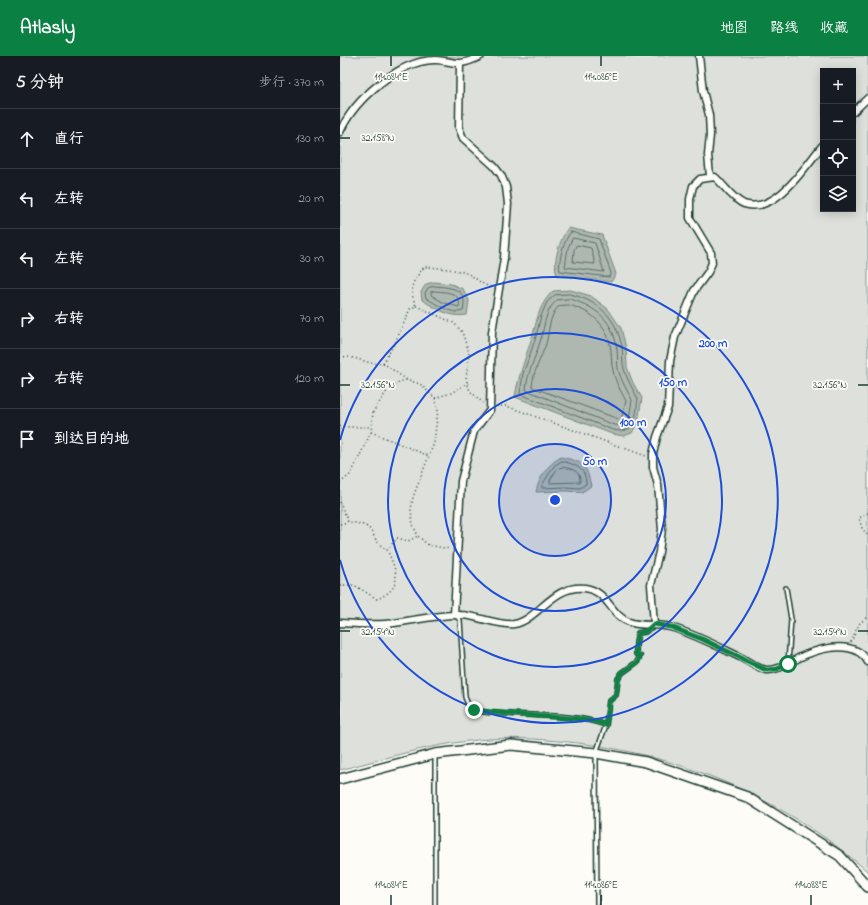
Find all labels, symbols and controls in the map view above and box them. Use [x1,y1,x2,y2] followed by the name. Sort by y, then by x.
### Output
[20,15,75,42] text: Atlasly
[720,18,748,39] text: 地图
[770,18,798,39] text: 路线
[820,18,848,39] text: 收藏
[820,68,856,212] map controls
[820,68,856,104] button: +
[16,70,64,95] text: 5 分钟
[374,70,408,85] text: 114.084°E
[584,70,618,85] text: 114.086°E
[259,73,324,92] text: 步行 · 370 m
[820,104,856,140] button: −
[16,128,38,150] icon: ahead
[54,128,84,150] text: 直行
[296,129,324,148] text: 130 m
[361,131,395,146] text: 32.158°N
[820,140,856,176] button: locate
[820,176,856,212] button: layers
[16,188,38,210] icon: left
[54,188,84,210] text: 左转
[299,189,324,208] text: 20 m
[16,248,38,270] icon: left
[54,248,84,270] text: 左转
[300,249,324,268] text: 30 m
[16,308,38,330] icon: right
[54,308,84,330] text: 右转
[300,309,324,328] text: 70 m
[698,335,728,353] text: 200 m
[16,368,38,390] icon: right
[54,368,84,390] text: 右转
[294,369,324,388] text: 120 m
[659,374,688,392] text: 150 m
[361,378,395,393] text: 32.156°N
[813,378,847,393] text: 32.156°N
[620,414,647,432] text: 100 m
[16,428,38,450] icon: arrive
[54,428,129,450] text: 到达目的地
[583,453,608,471] text: 50 m
[548,493,562,507] centre of rings
[361,625,395,640] text: 32.154°N
[813,625,847,640] text: 32.154°N
[779,655,797,673] route start
[465,701,483,719] route end
[374,878,408,893] text: 114.084°E
[584,878,618,893] text: 114.086°E
[794,878,828,893] text: 114.088°E

